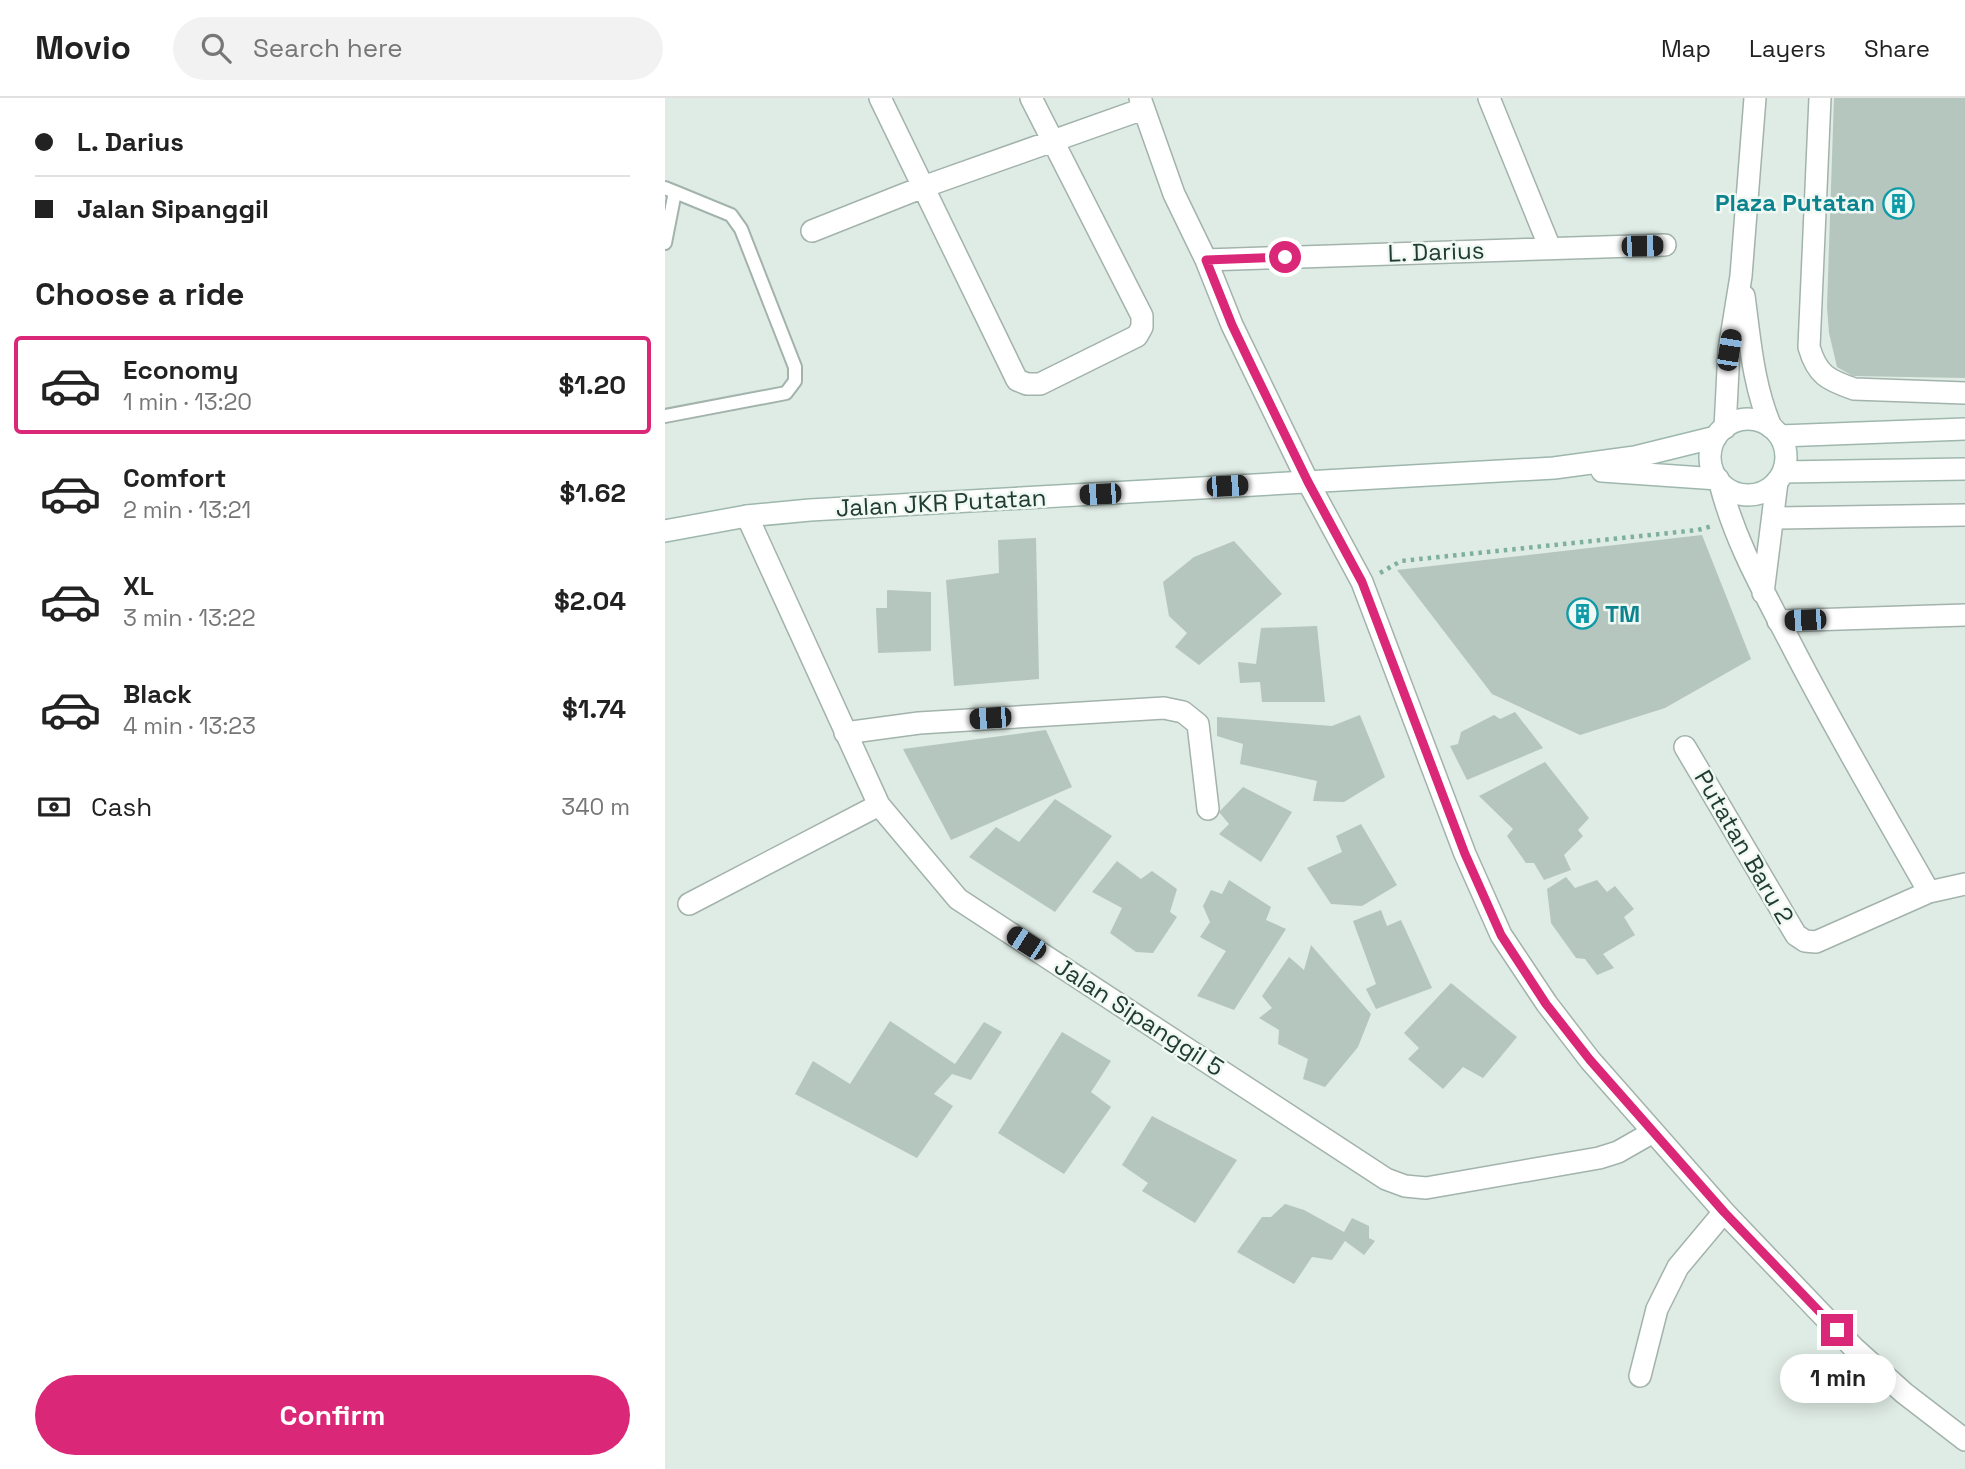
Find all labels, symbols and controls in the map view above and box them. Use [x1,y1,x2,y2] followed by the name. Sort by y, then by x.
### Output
[173,17,663,80] search box
[35,27,131,69] text: Movio
[197,29,235,67] icon: search
[253,31,403,65] text: Search here
[1661,33,1711,64] text: Map
[1749,33,1826,64] text: Layers
[1864,33,1930,64] text: Share
[77,125,184,159] text: L. Darius
[1881,186,1915,220] building icon: Plaza Putatan
[1715,187,1875,218] place label: Plaza Putatan
[77,192,269,226] text: Jalan Sipanggil
[1387,234,1485,269] street label: L. Darius
[1621,235,1664,257] car
[1269,241,1301,273] route start
[35,274,245,314] text: Choose a ride
[1716,328,1743,372] car
[123,353,239,387] text: Economy
[39,354,102,417] icon: car
[558,368,626,402] text: $1.20
[123,387,252,417] text: 1 min · 13:20
[123,461,226,495] text: Comfort
[39,462,102,525] icon: car
[1206,474,1249,498] car
[560,476,626,510] text: $1.62
[835,482,1047,523] street label: Jalan JKR Putatan
[1079,482,1122,506] car
[123,495,251,525] text: 2 min · 13:21
[123,569,154,603] text: XL
[39,570,102,633] icon: car
[554,584,626,618] text: $2.04
[1565,597,1599,631] building icon: TM
[1605,598,1640,629] place label: TM
[123,603,256,633] text: 3 min · 13:22
[1784,609,1827,631] car
[123,677,192,711] text: Black
[39,678,102,741] icon: car
[562,692,626,726] text: $1.74
[969,706,1012,730] car
[123,711,256,741] text: 4 min · 13:23
[1688,764,1801,929] street label: Putatan Baru 2
[35,788,73,826] icon: cash
[91,790,152,824] text: Cash
[561,792,630,822] text: 340 m
[1003,923,1050,963] car
[1049,950,1230,1083] street label: Jalan Sipanggil 5
[1821,1314,1853,1346] route end
[1779,1354,1895,1404] callout: 1 min
[1810,1363,1866,1393] text: 1 min
[35,1375,630,1455] button: Confirm

